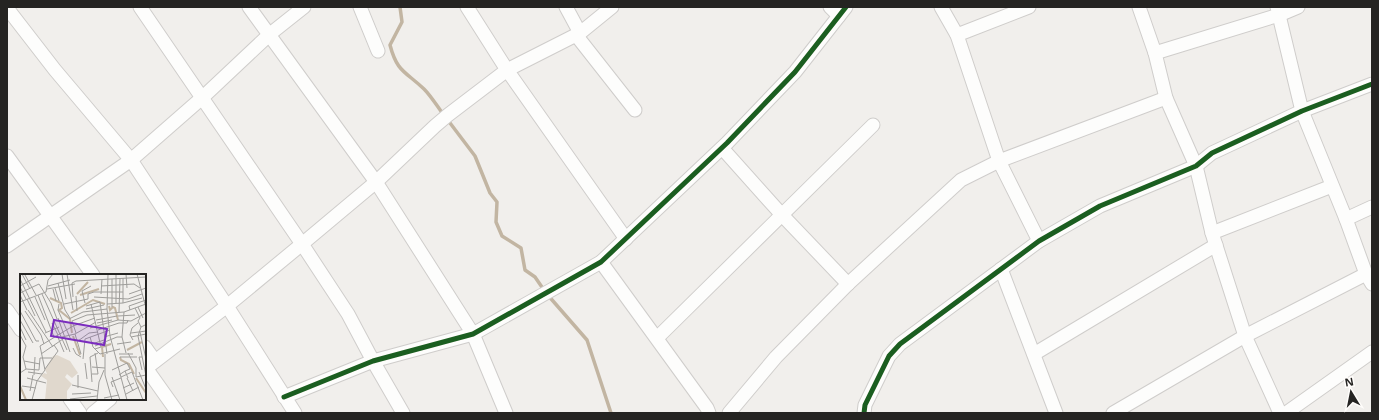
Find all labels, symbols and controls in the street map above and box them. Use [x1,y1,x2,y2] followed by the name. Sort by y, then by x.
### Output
[20,274,146,400] inset map
[1331,372,1371,412] north arrow
[1343,373,1355,390] text: N

